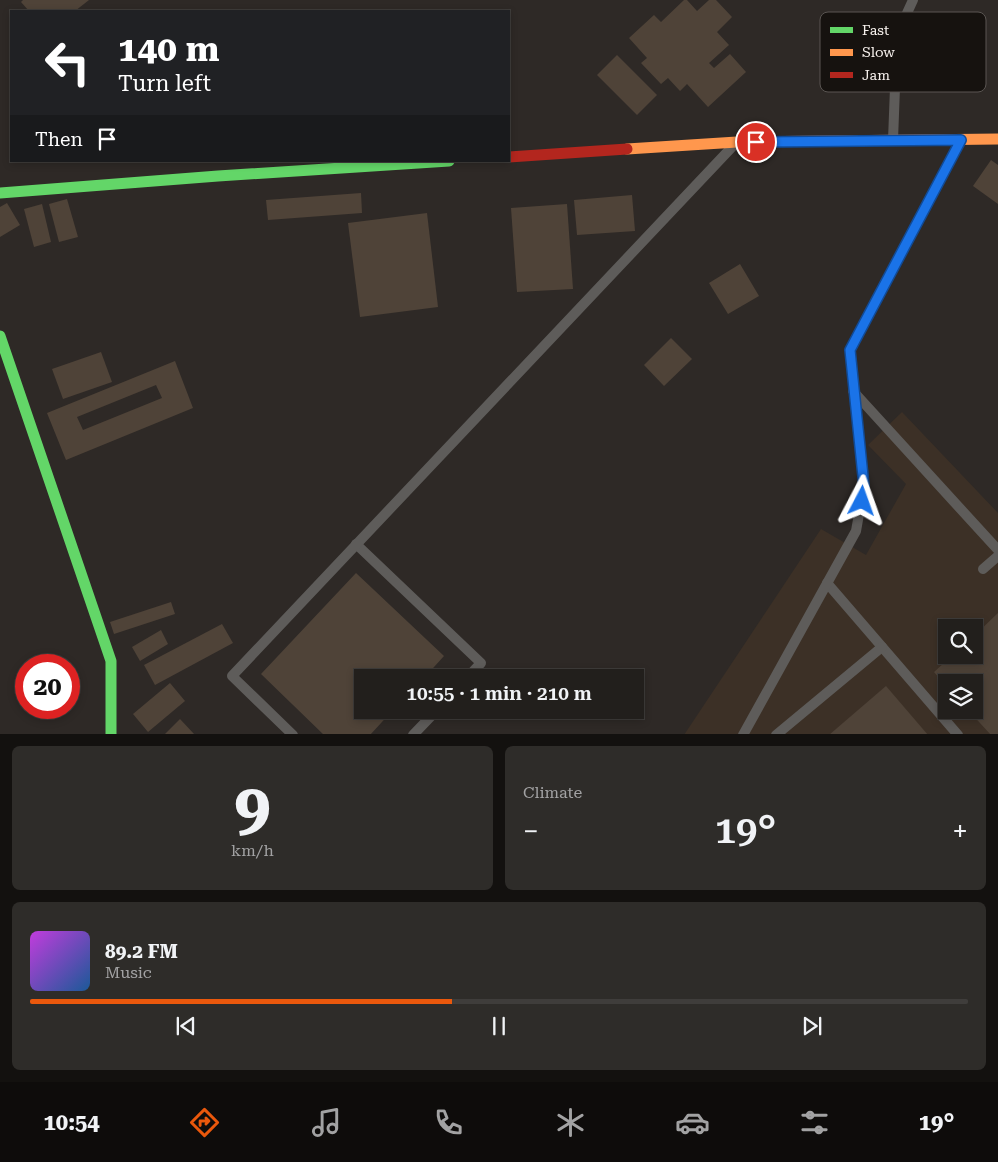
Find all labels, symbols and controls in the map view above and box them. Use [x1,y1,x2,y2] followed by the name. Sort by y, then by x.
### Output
[820,12,986,92] legend
[862,22,889,38] text: Fast
[118,29,219,70] text: 140 m
[35,30,100,95] icon: left
[862,44,895,60] text: Slow
[862,67,890,83] text: Jam
[118,71,211,96] text: Turn left
[735,121,777,163] pin
[93,125,121,153] icon: arrive
[35,128,83,151] text: Then
[742,128,770,156] icon: arrive
[835,474,887,526] position arrow
[938,619,983,719] map controls
[938,619,983,664] button: search
[15,654,80,719] speed limit sign: 20
[938,674,983,719] button: layers
[406,682,592,705] text: 10:55 · 1 min · 210 m
[234,770,271,846] text: 9
[523,783,582,802] text: Climate
[715,808,776,852] text: 19°
[523,815,539,848] text: −
[952,815,968,848] text: +
[231,841,274,860] text: km/h
[105,940,178,963] text: 89.2 FM
[105,963,152,982] text: Music
[172,1012,200,1040] icon: previous
[485,1012,513,1040] icon: pause
[798,1012,826,1040] icon: next
[187,1105,222,1140] icon: directions
[309,1105,344,1140] icon: music
[431,1105,466,1140] icon: phone
[553,1105,588,1140] icon: climate
[675,1105,710,1140] icon: car
[797,1105,832,1140] icon: filters
[44,1110,100,1135] text: 10:54
[919,1110,954,1135] text: 19°

